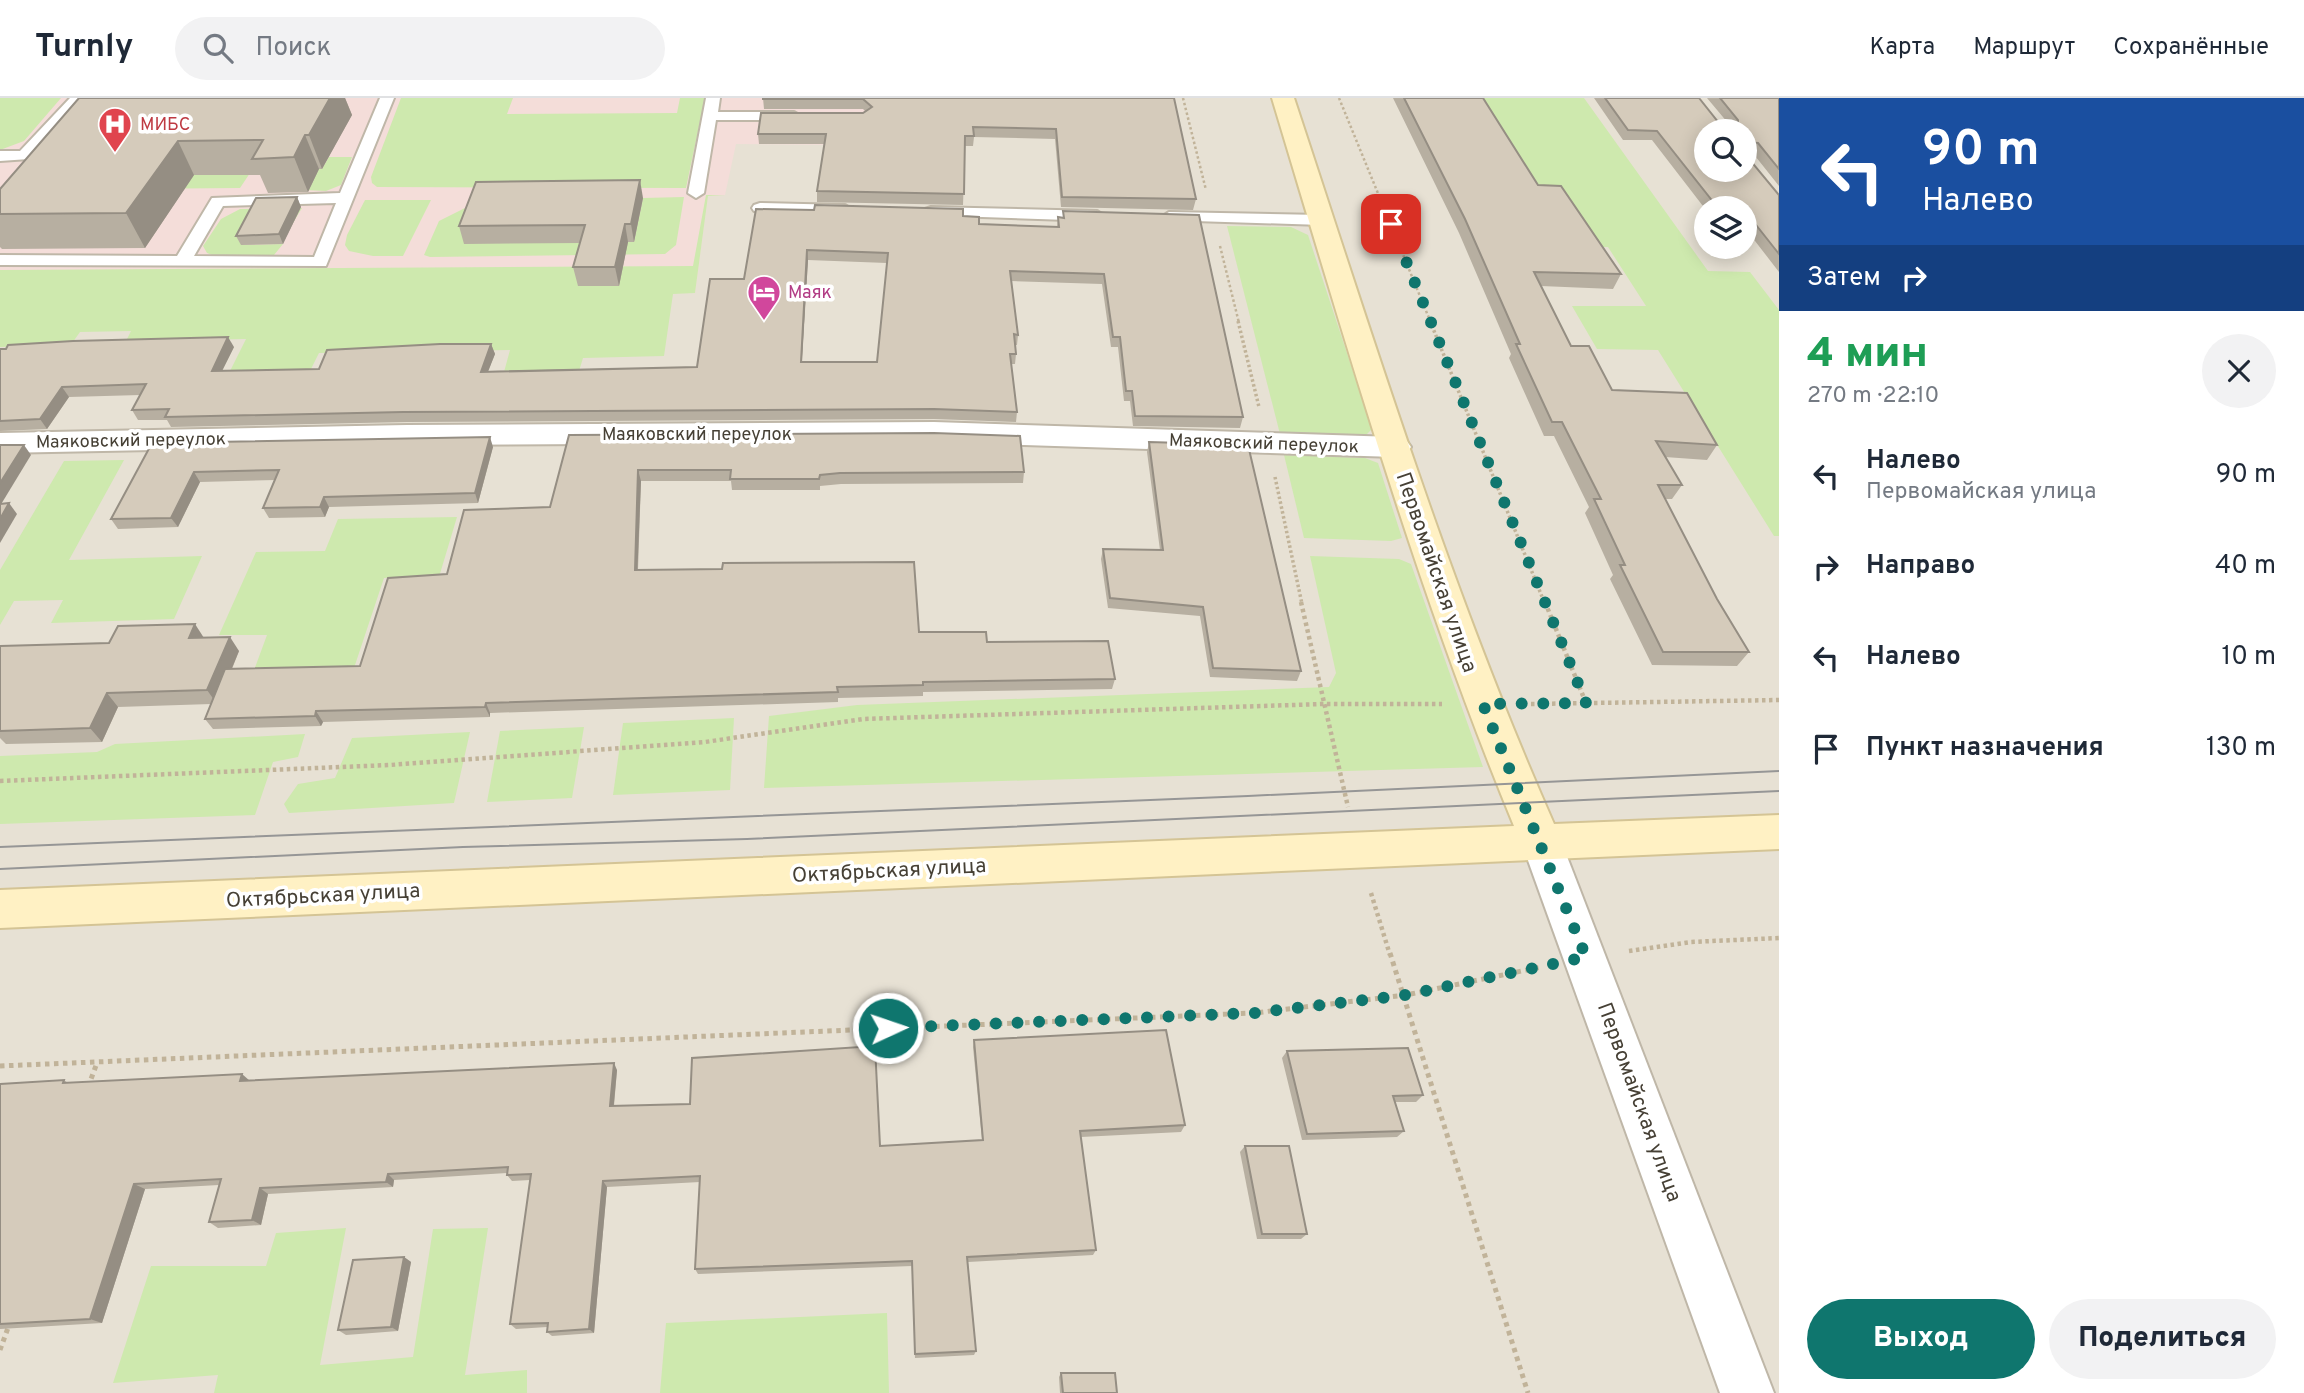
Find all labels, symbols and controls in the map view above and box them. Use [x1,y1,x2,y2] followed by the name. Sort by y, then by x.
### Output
[175,17,665,80] search box
[35,27,133,69] text: Turnly
[199,29,237,67] icon: search
[255,32,331,65] text: Поиск
[1869,33,1935,63] text: Карта
[1973,33,2075,63] text: Маршрут
[2113,33,2269,63] text: Сохранённые
[96,105,134,154] hospital icon: МИБС
[140,114,190,137] place label: МИБС
[1694,119,1757,259] map controls
[1694,119,1757,182] button: search
[1922,121,2040,183] text: 90 m
[1807,126,1898,217] icon: left
[1922,182,2034,222] text: Налево
[1361,194,1421,254] pin
[1694,196,1757,259] button: layers
[1372,205,1410,243] icon: arrive
[1895,259,1933,297] icon: right
[1807,262,1881,295] text: Затем
[745,273,783,322] hotel icon: Маяк
[788,282,832,305] place label: Маяк
[1807,329,1928,382] text: 4 мин
[2202,334,2276,408] button: close
[1807,382,1939,411] text: 270 m · 22:10
[602,424,792,447] street label: Маяковский переулок
[36,428,226,455] street label: Маяковский переулок
[1169,430,1359,459] street label: Маяковский переулок
[1866,445,1961,478] text: Налево
[1807,457,1845,495] icon: left
[2216,459,2276,492] text: 90 m
[1389,469,1483,676] street label: Первомайская улица
[1866,478,2096,507] text: Первомайская улица
[1807,548,1845,586] icon: right
[1866,550,1975,583] text: Направо
[2215,550,2276,583] text: 40 m
[1807,639,1845,677] icon: left
[1866,641,1961,674] text: Налево
[2221,641,2276,674] text: 10 m
[1807,730,1845,768] icon: arrive
[1866,732,2104,765] text: Пункт назначения
[2206,732,2276,765] text: 130 m
[791,853,987,890] street label: Октябрьская улица
[225,878,421,915] street label: Октябрьская улица
[851,991,925,1065] position arrow
[1590,999,1687,1206] street label: Первомайская улица
[1807,1299,2035,1379] button: Выход
[2049,1299,2276,1379] button: Поделиться

